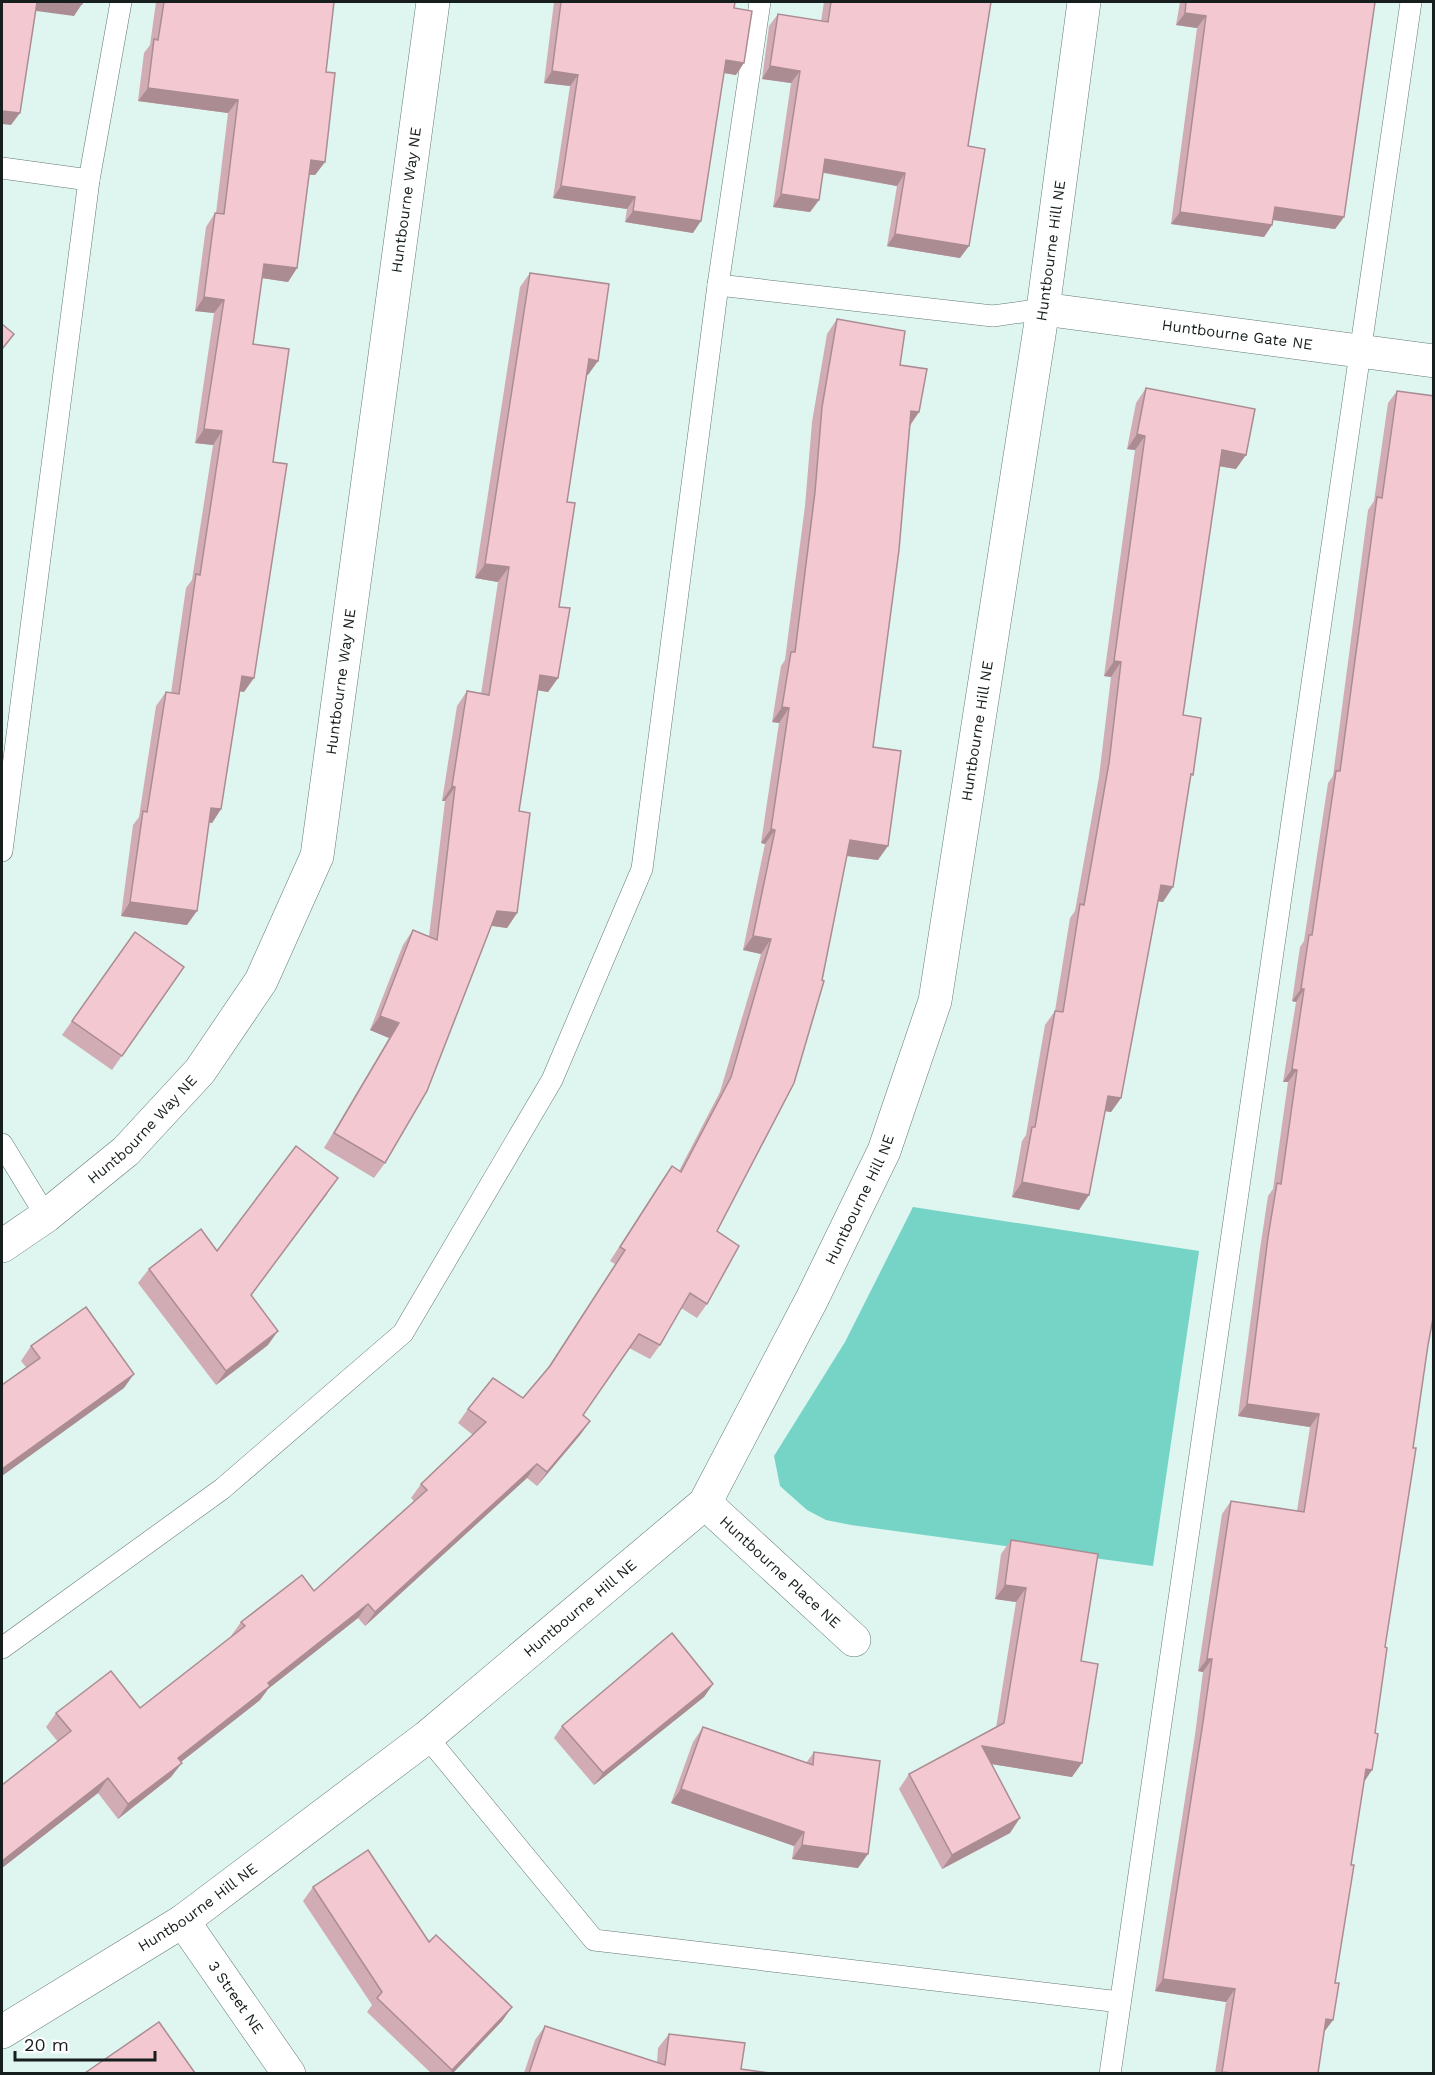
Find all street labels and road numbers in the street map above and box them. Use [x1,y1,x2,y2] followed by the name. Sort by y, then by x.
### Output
[387,126,425,274] street label: Huntbourne Way NE
[1032,179,1069,322] street label: Huntbourne Hill NE
[1161,316,1314,354] street label: Huntbourne Gate NE
[322,607,360,756] street label: Huntbourne Way NE
[957,659,997,802] street label: Huntbourne Hill NE
[84,1071,201,1188] street label: Huntbourne Way NE
[821,1132,898,1268] street label: Huntbourne Hill NE
[716,1512,844,1632] street label: Huntbourne Place NE
[520,1556,640,1661] street label: Huntbourne Hill NE
[135,1859,261,1955] street label: Huntbourne Hill NE
[204,1957,268,2037] street label: 3 Street NE

